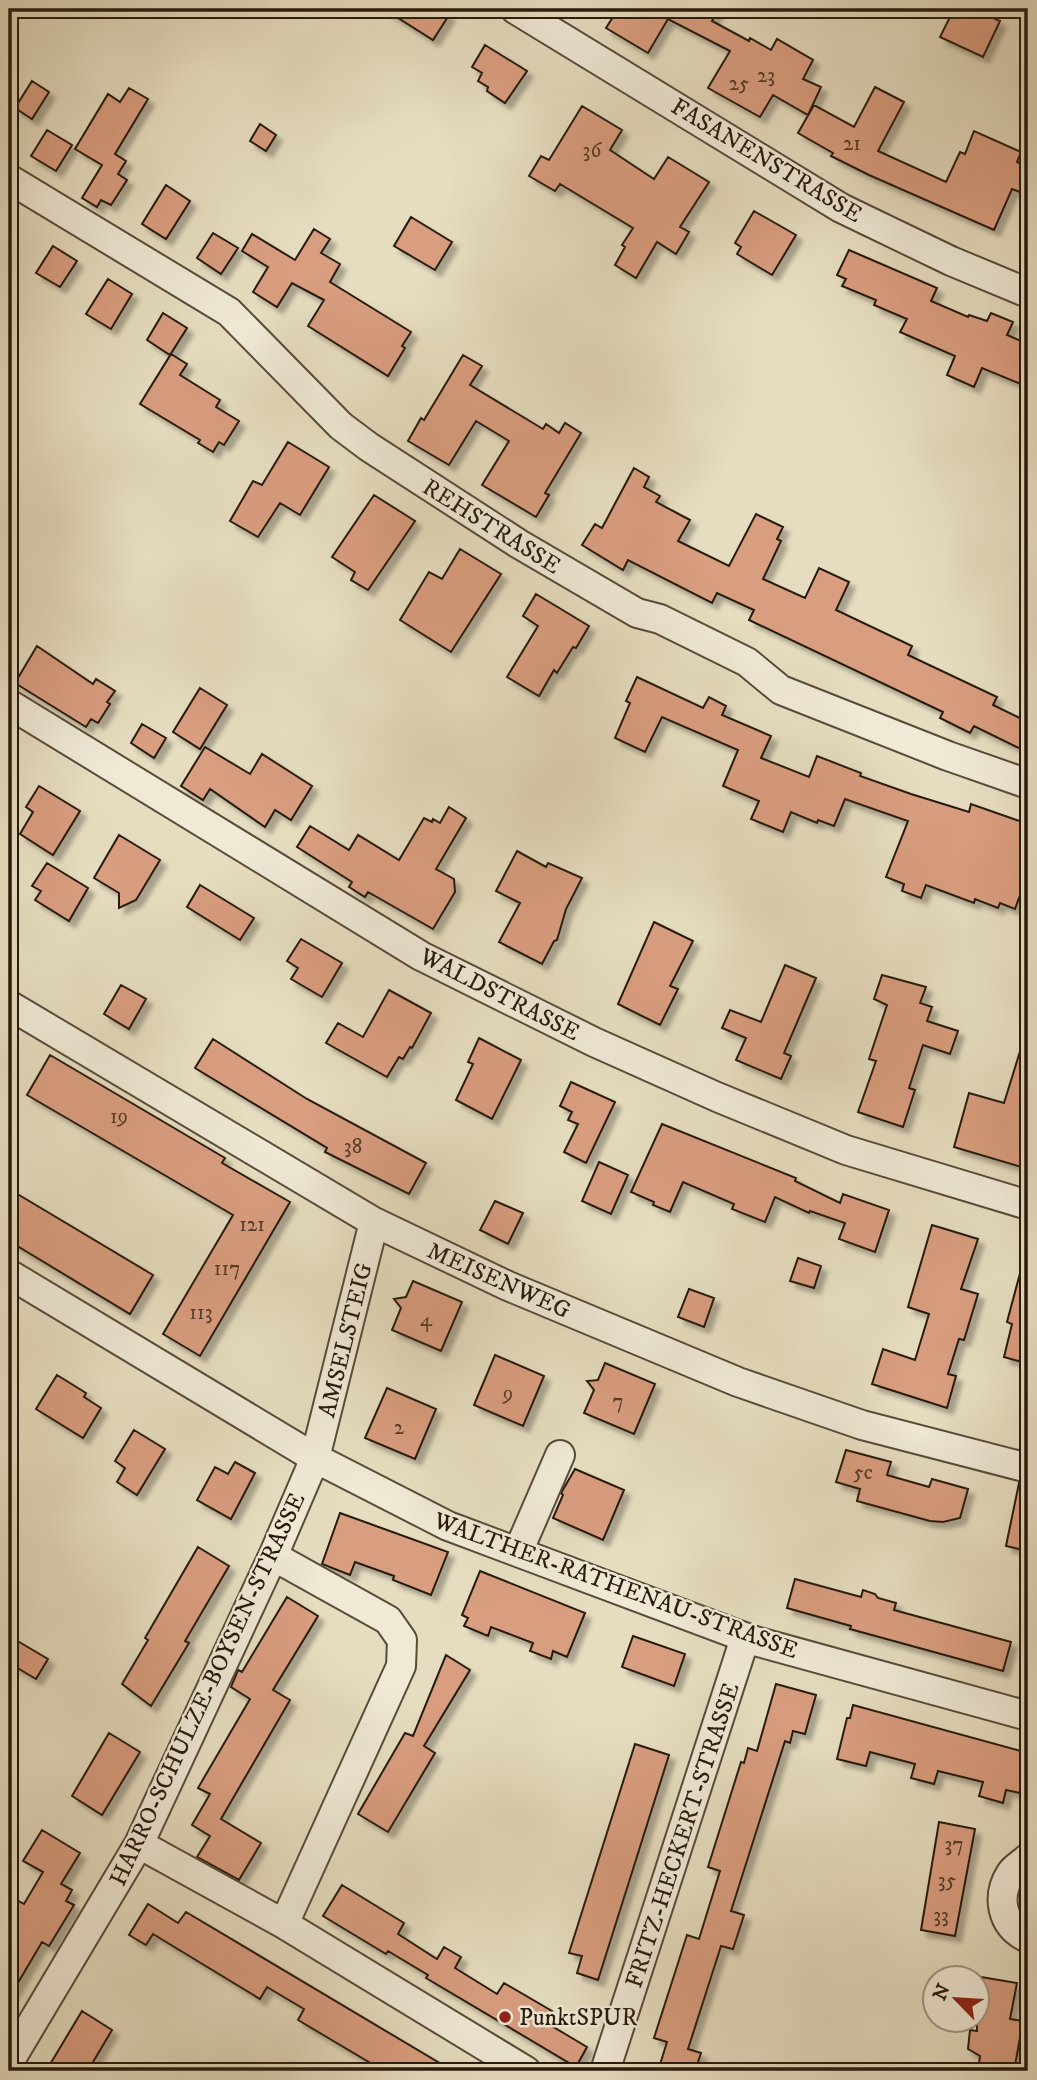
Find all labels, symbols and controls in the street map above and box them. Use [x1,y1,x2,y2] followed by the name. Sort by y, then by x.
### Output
[757,63,775,89] house number: 23
[729,71,749,97] house number: 25
[666,92,867,230] street label: FASANENSTRASSE
[843,131,861,157] house number: 21
[583,138,602,164] house number: 36
[417,472,566,581] street label: REHSTRASSE
[413,941,585,1048] street label: WALDSTRASSE
[110,1104,128,1130] house number: 19
[344,1134,362,1160] house number: 38
[239,1212,265,1238] house number: 121
[422,1236,575,1326] street label: MEISENWEG
[214,1256,240,1282] house number: 117
[312,1260,380,1421] street label: AMSELSTEIG
[189,1300,213,1326] house number: 113
[420,1307,433,1333] house number: 4
[502,1381,513,1407] house number: 9
[612,1389,624,1415] house number: 7
[394,1415,405,1441] house number: 2
[853,1460,873,1486] house number: 5c
[103,1488,312,1891] street label: HARRO-SCHULZE-BOYSEN-STRASSE
[428,1506,802,1666] street label: WALTHER-RATHENAU-STRASSE
[619,1679,746,1992] street label: FRITZ-HECKERT-STRASSE
[945,1832,963,1858] house number: 37
[938,1868,956,1894] house number: 35
[933,1903,949,1929] house number: 33
[922,1965,992,2035] north arrow
[928,1980,956,2004] text: N
[519,2003,638,2033] place label: PunktSPUR
[497,2009,513,2025] marker: PunktSPUR

